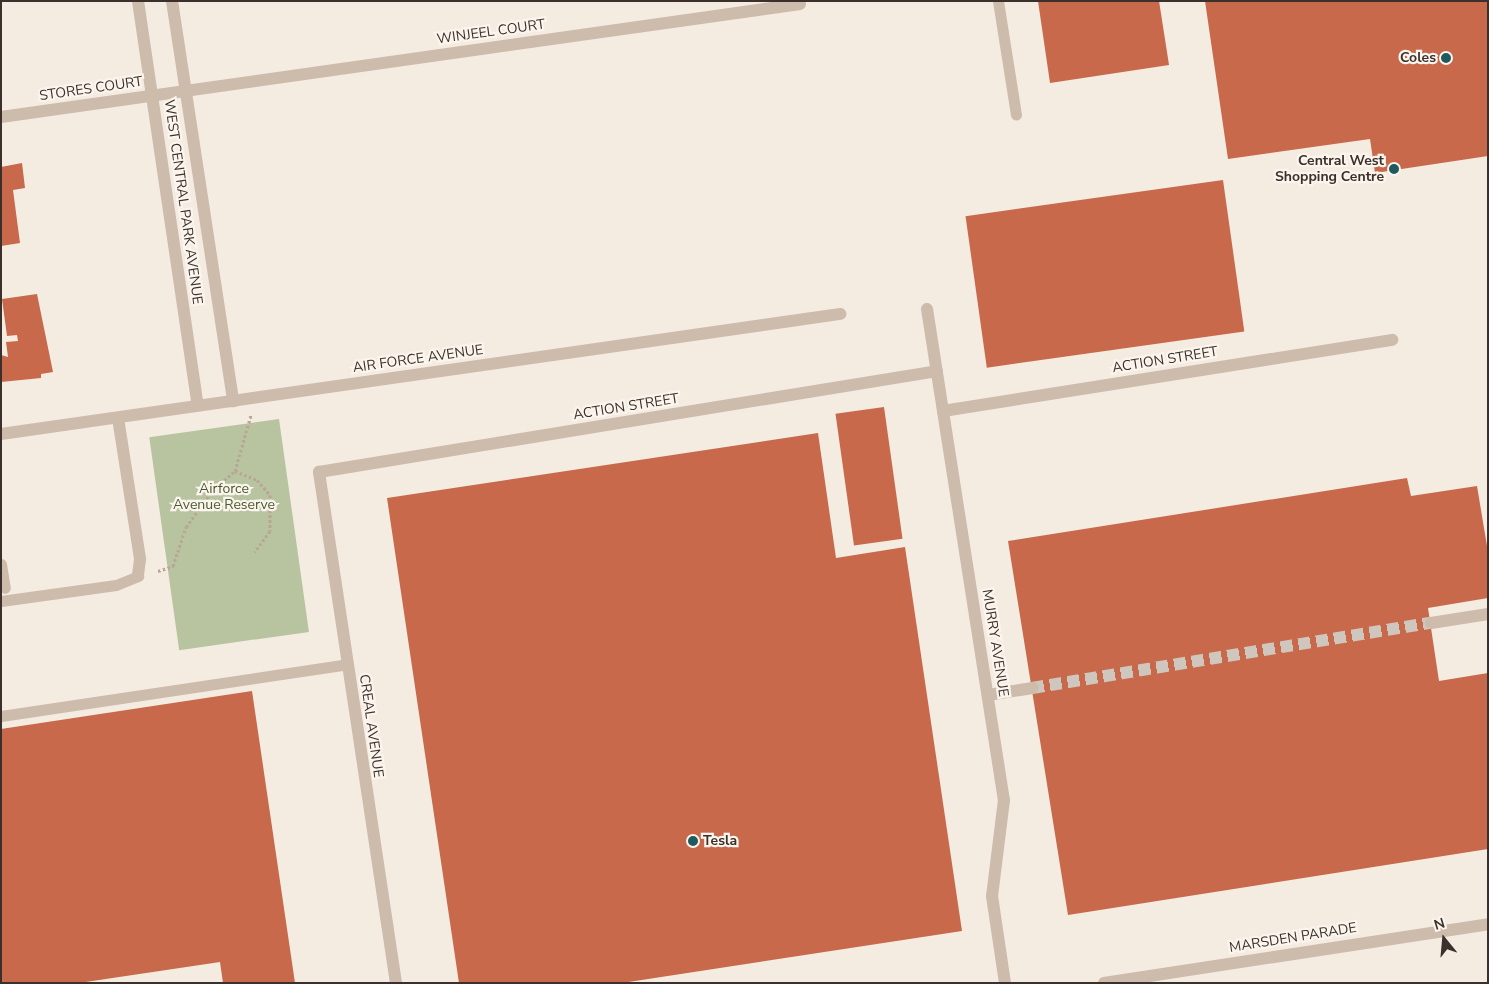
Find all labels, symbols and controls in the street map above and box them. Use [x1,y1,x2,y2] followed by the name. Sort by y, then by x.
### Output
[436,16,546,48] street label: WINJEEL COURT
[1400,50,1436,66] place label: Coles
[1440,52,1452,64] marker: Coles
[38,73,144,105] street label: STORES COURT
[160,99,206,305] street label: WEST CENTRAL PARK AVENUE
[1275,153,1384,186] place label: Central West Shopping Centre
[1388,163,1400,175] marker: Central West Shopping Centre
[352,342,484,376] street label: AIR FORCE AVENUE
[1111,343,1219,377] street label: ACTION STREET
[572,390,680,424] street label: ACTION STREET
[173,481,275,514] park label: Airforce Avenue Reserve
[978,588,1012,698] street label: MURRY AVENUE
[355,673,387,779] street label: CREAL AVENUE
[703,833,737,849] place label: Tesla
[687,835,699,847] marker: Tesla
[1419,914,1469,964] north arrow
[1432,914,1447,935] text: N
[1228,920,1358,956] street label: MARSDEN PARADE

